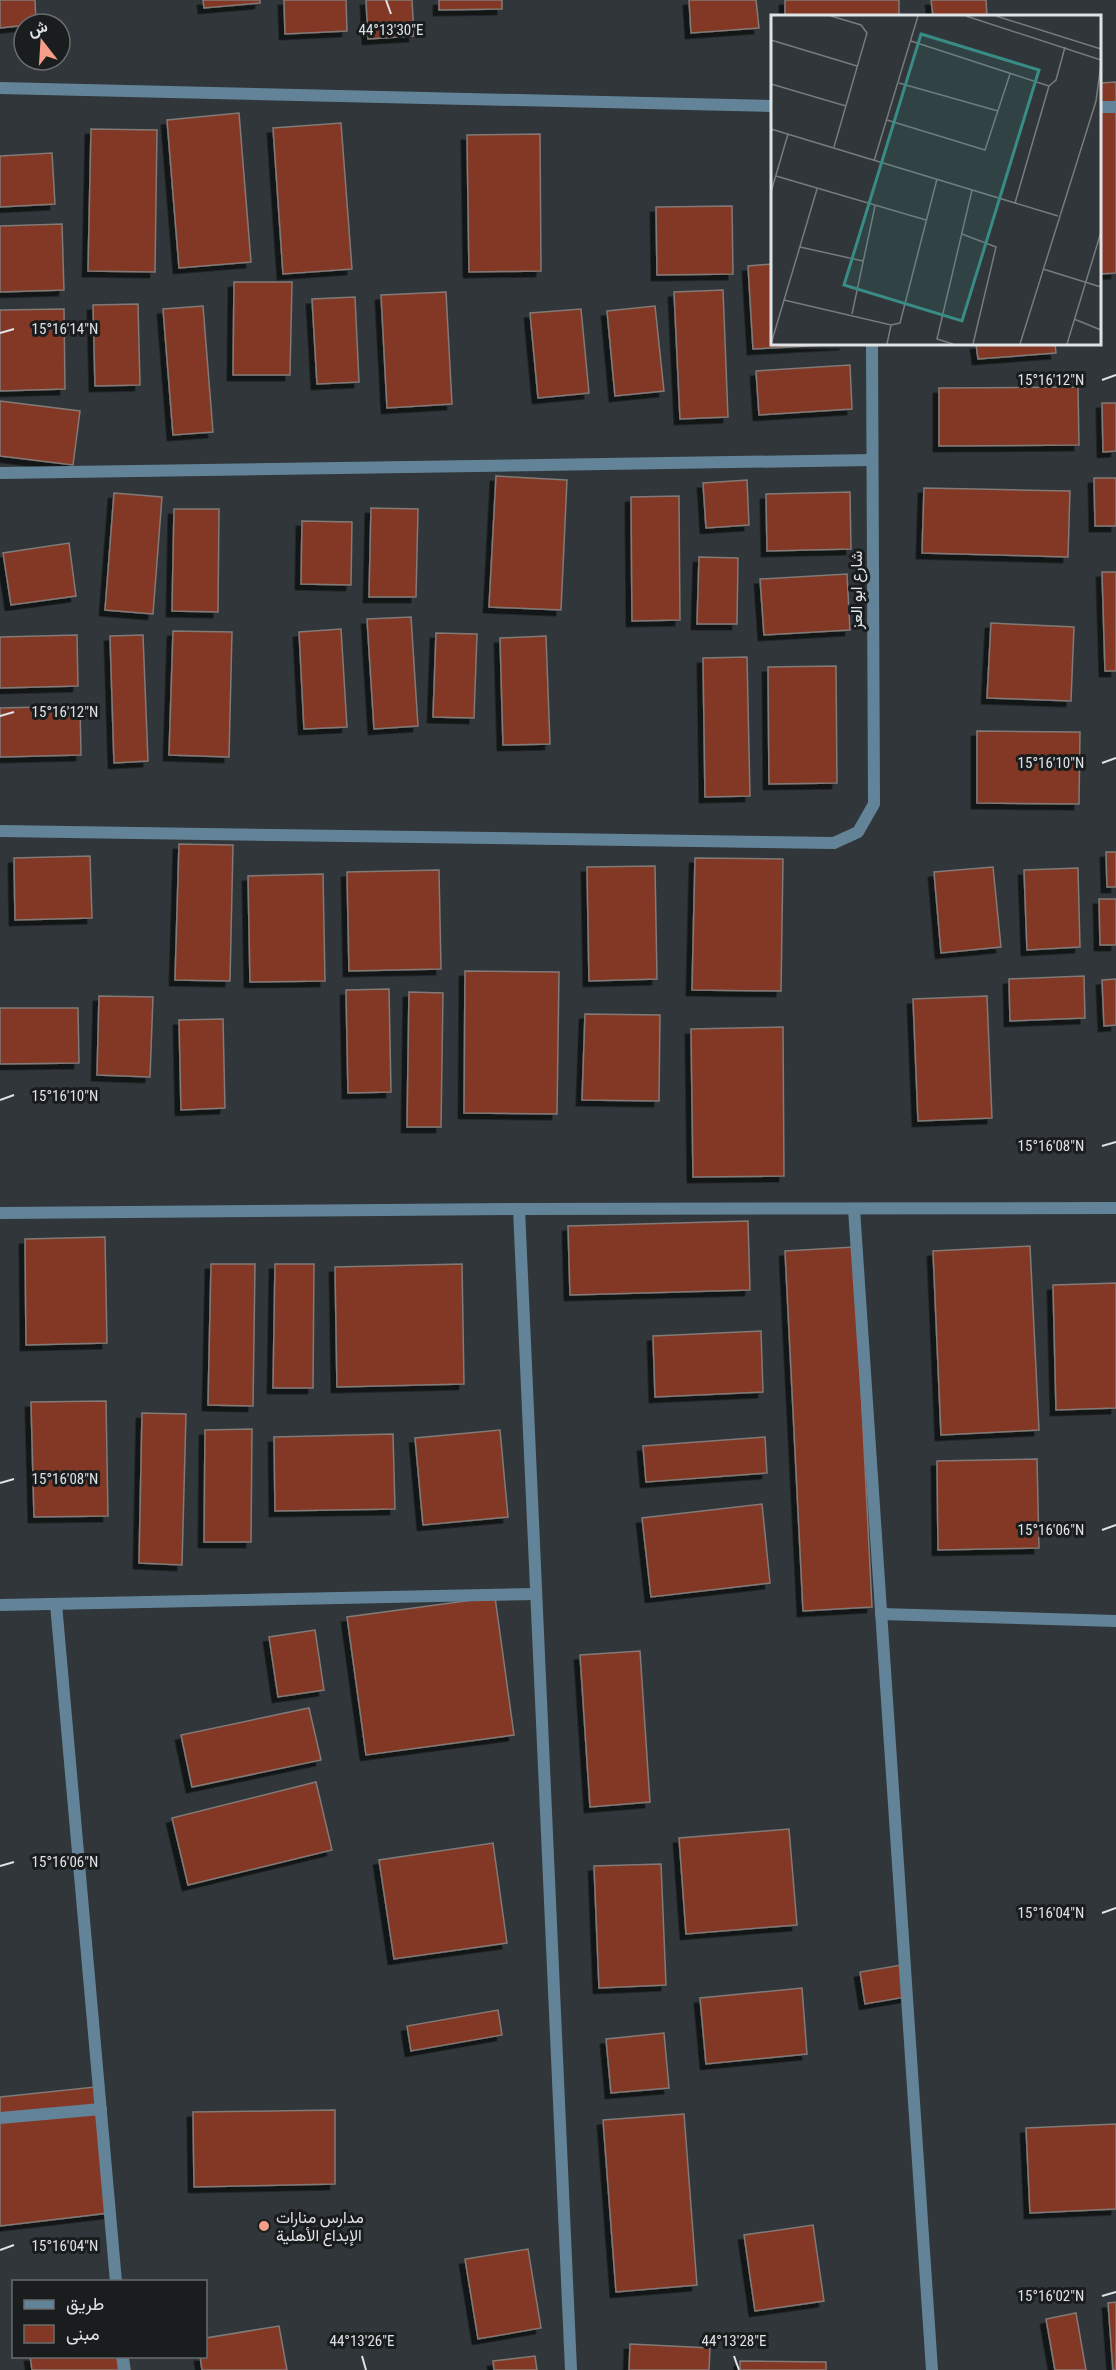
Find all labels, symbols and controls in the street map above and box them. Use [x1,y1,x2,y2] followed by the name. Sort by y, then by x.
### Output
[12,12,72,72] north arrow
[771,15,1101,345] inset map
[26,16,50,40] text: ش
[359,21,423,39] text: 44°13'30"E
[32,320,98,338] text: 15°16'14"N
[1018,371,1084,389] text: 15°16'12"N
[847,551,868,630] street label: شارع ابو العز
[32,703,98,721] text: 15°16'12"N
[1018,754,1084,772] text: 15°16'10"N
[32,1087,98,1105] text: 15°16'10"N
[1018,1137,1084,1155] text: 15°16'08"N
[32,1470,98,1488] text: 15°16'08"N
[1018,1521,1084,1539] text: 15°16'06"N
[32,1853,98,1871] text: 15°16'06"N
[1018,1904,1084,1922] text: 15°16'04"N
[276,2208,364,2247] place label: مدارس منارات الإبداع الأهلية
[257,2219,271,2233] marker: مدارس منارات الإبداع الأهلية
[32,2237,98,2255] text: 15°16'04"N
[12,2280,207,2358] legend
[1018,2287,1084,2305] text: 15°16'02"N
[66,2293,104,2315] text: طريق
[66,2323,100,2345] text: مبنى
[330,2332,394,2350] text: 44°13'26"E
[702,2332,766,2350] text: 44°13'28"E

